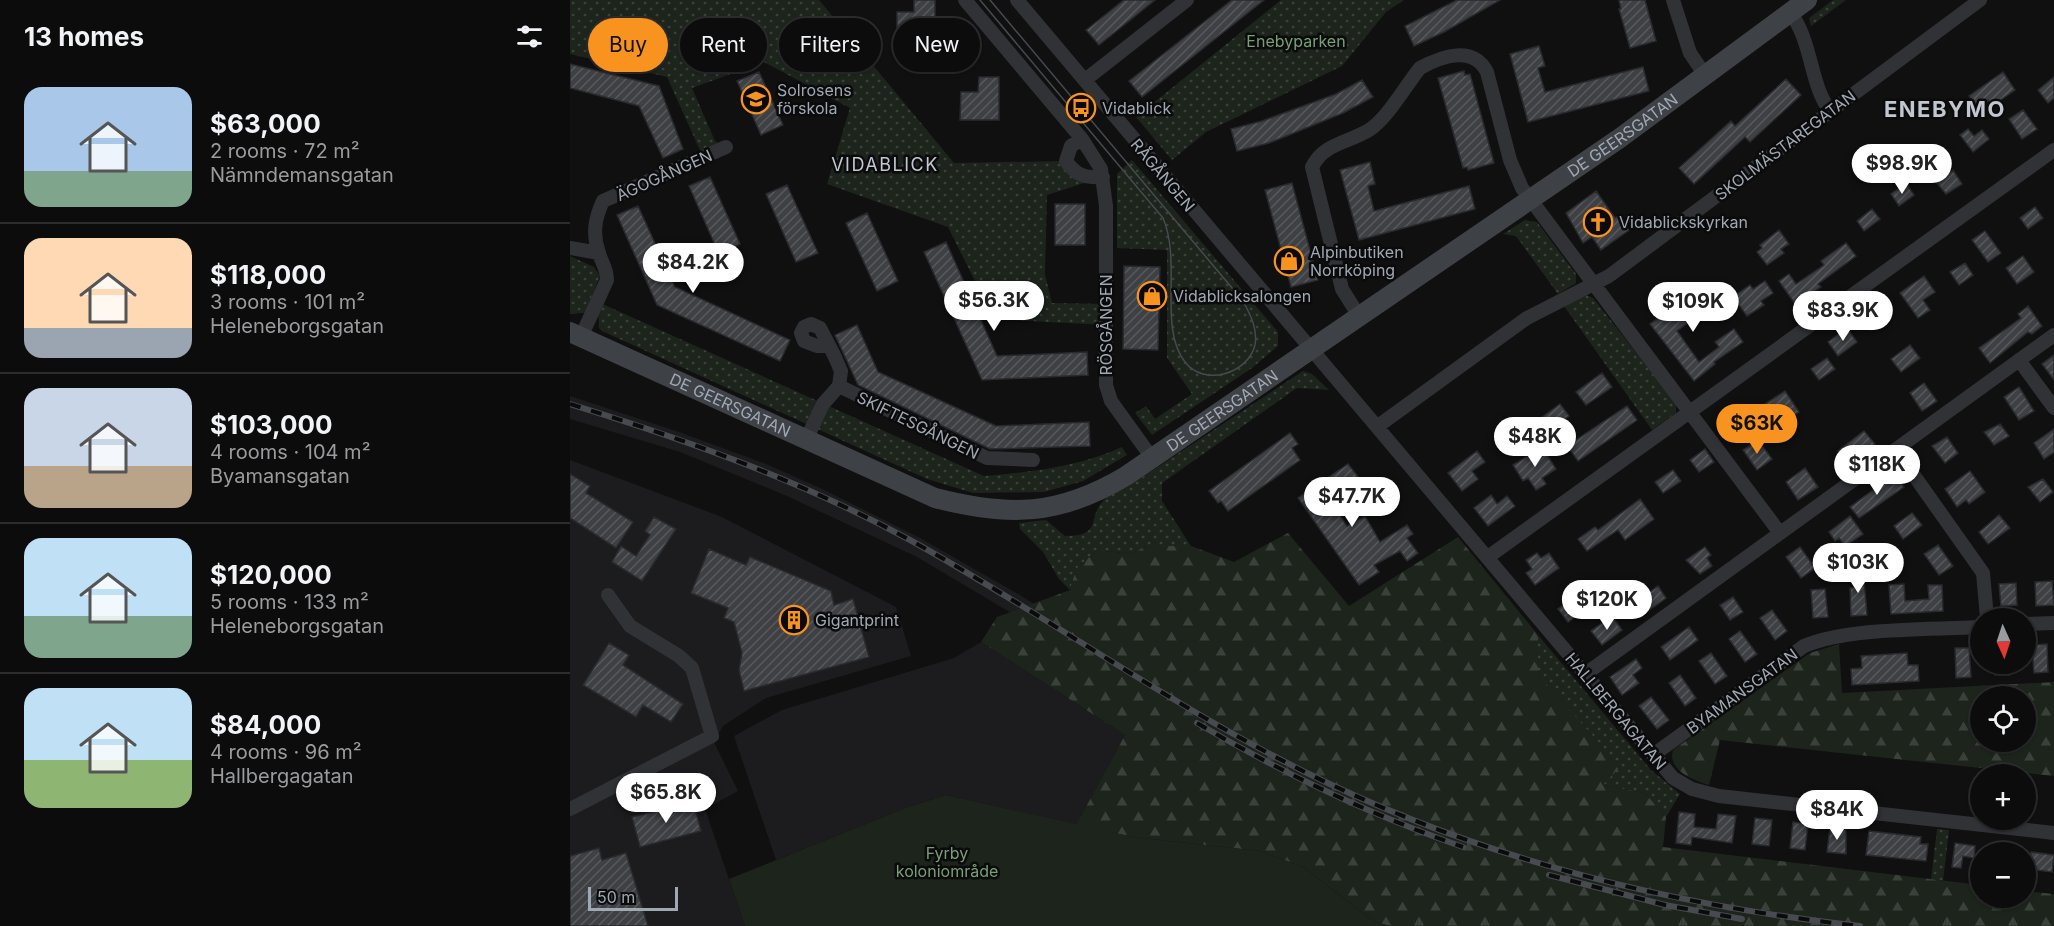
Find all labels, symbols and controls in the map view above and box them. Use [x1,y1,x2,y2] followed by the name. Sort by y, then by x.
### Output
[588,18,668,72] chip: Buy
[680,18,767,72] chip: Rent
[779,18,881,72] chip: Filters
[893,18,980,72] chip: New
[513,20,546,53] icon: filters
[24,21,144,52] text: 13 homes
[1246,31,1346,51] park label: Enebyparken
[777,80,852,118] place label: Solrosens förskola
[740,83,772,115] school or university icon: Solrosens förskola
[1711,86,1859,204] street label: SKOLMÄSTAREGATAN
[1564,89,1682,181] street label: DE GEERSGATAN
[1065,92,1097,124] bus stop icon: Vidablick
[1884,96,2006,122] district label: ENEBYMO
[1102,98,1171,118] place label: Vidablick
[210,108,321,139] text: $63,000
[72,111,144,183] icon: home
[1127,134,1199,216] street label: RÅGÅNGEN
[210,139,360,163] text: 2 rooms · 72 m²
[1853,144,1951,195] pin: $98.9K
[613,145,715,205] street label: ÄGOGÅNGEN
[1866,151,1938,175] text: $98.9K
[831,154,939,175] district label: VIDABLICK
[210,163,394,187] text: Nämndemansgatan
[1582,206,1614,238] church icon: Vidablickskyrkan
[1619,212,1748,232] place label: Vidablickskyrkan
[1310,242,1404,280] place label: Alpinbutiken Norrköping
[644,243,742,294] pin: $84.2K
[1273,245,1305,277] shop icon: Alpinbutiken Norrköping
[657,250,729,274] text: $84.2K
[210,259,326,290] text: $118,000
[72,262,144,334] icon: home
[1096,274,1116,376] street label: RÖSGÅNGEN
[1136,280,1168,312] shop icon: Vidablicksalongen
[945,281,1043,332] pin: $56.3K
[1651,282,1735,333] pin: $109K
[1173,286,1311,306] place label: Vidablicksalongen
[958,288,1030,312] text: $56.3K
[1662,289,1724,313] text: $109K
[210,290,365,314] text: 3 rooms · 101 m²
[1794,291,1892,342] pin: $83.9K
[1807,298,1879,322] text: $83.9K
[210,314,384,338] text: Heleneborgsgatan
[1162,365,1282,455] street label: DE GEERSGATAN
[667,369,794,441] street label: DE GEERSGATAN
[854,387,982,463] street label: SKIFTESGÅNGEN
[1721,404,1793,455] pin: $63K
[210,409,333,440] text: $103,000
[1730,411,1784,435] text: $63K
[72,412,144,484] icon: home
[1499,417,1571,468] pin: $48K
[1508,424,1562,448] text: $48K
[210,440,370,464] text: 4 rooms · 104 m²
[1835,445,1919,496] pin: $118K
[1848,452,1906,476] text: $118K
[210,464,350,488] text: Byamansgatan
[1303,477,1401,528] pin: $47.7K
[1318,484,1386,508] text: $47.7K
[1816,543,1900,594] pin: $103K
[1827,550,1889,574] text: $103K
[210,559,332,590] text: $120,000
[72,562,144,634] icon: home
[1565,580,1649,631] pin: $120K
[1576,587,1638,611] text: $120K
[210,590,369,614] text: 5 rooms · 133 m²
[778,604,810,636] building icon: Gigantprint
[1970,608,2036,674] north arrow
[1970,608,2036,908] map controls
[815,610,899,630] place label: Gigantprint
[210,614,384,638] text: Heleneborgsgatan
[1683,644,1801,738] street label: BYAMANSGATAN
[1561,648,1671,774] street label: HALLBERGAGATAN
[1970,686,2036,752] button: locate
[210,709,321,740] text: $84,000
[72,712,144,784] icon: home
[210,740,362,764] text: 4 rooms · 96 m²
[210,764,354,788] text: Hallbergagatan
[1970,764,2036,830] button: +
[617,773,715,824] pin: $65.8K
[630,780,702,804] text: $65.8K
[1801,790,1873,841] pin: $84K
[1810,797,1864,821] text: $84K
[1970,842,2036,908] button: −
[896,843,998,881] park label: Fyrby koloniområde
[588,884,678,912] scale bar
[597,887,635,907] text: 50 m

